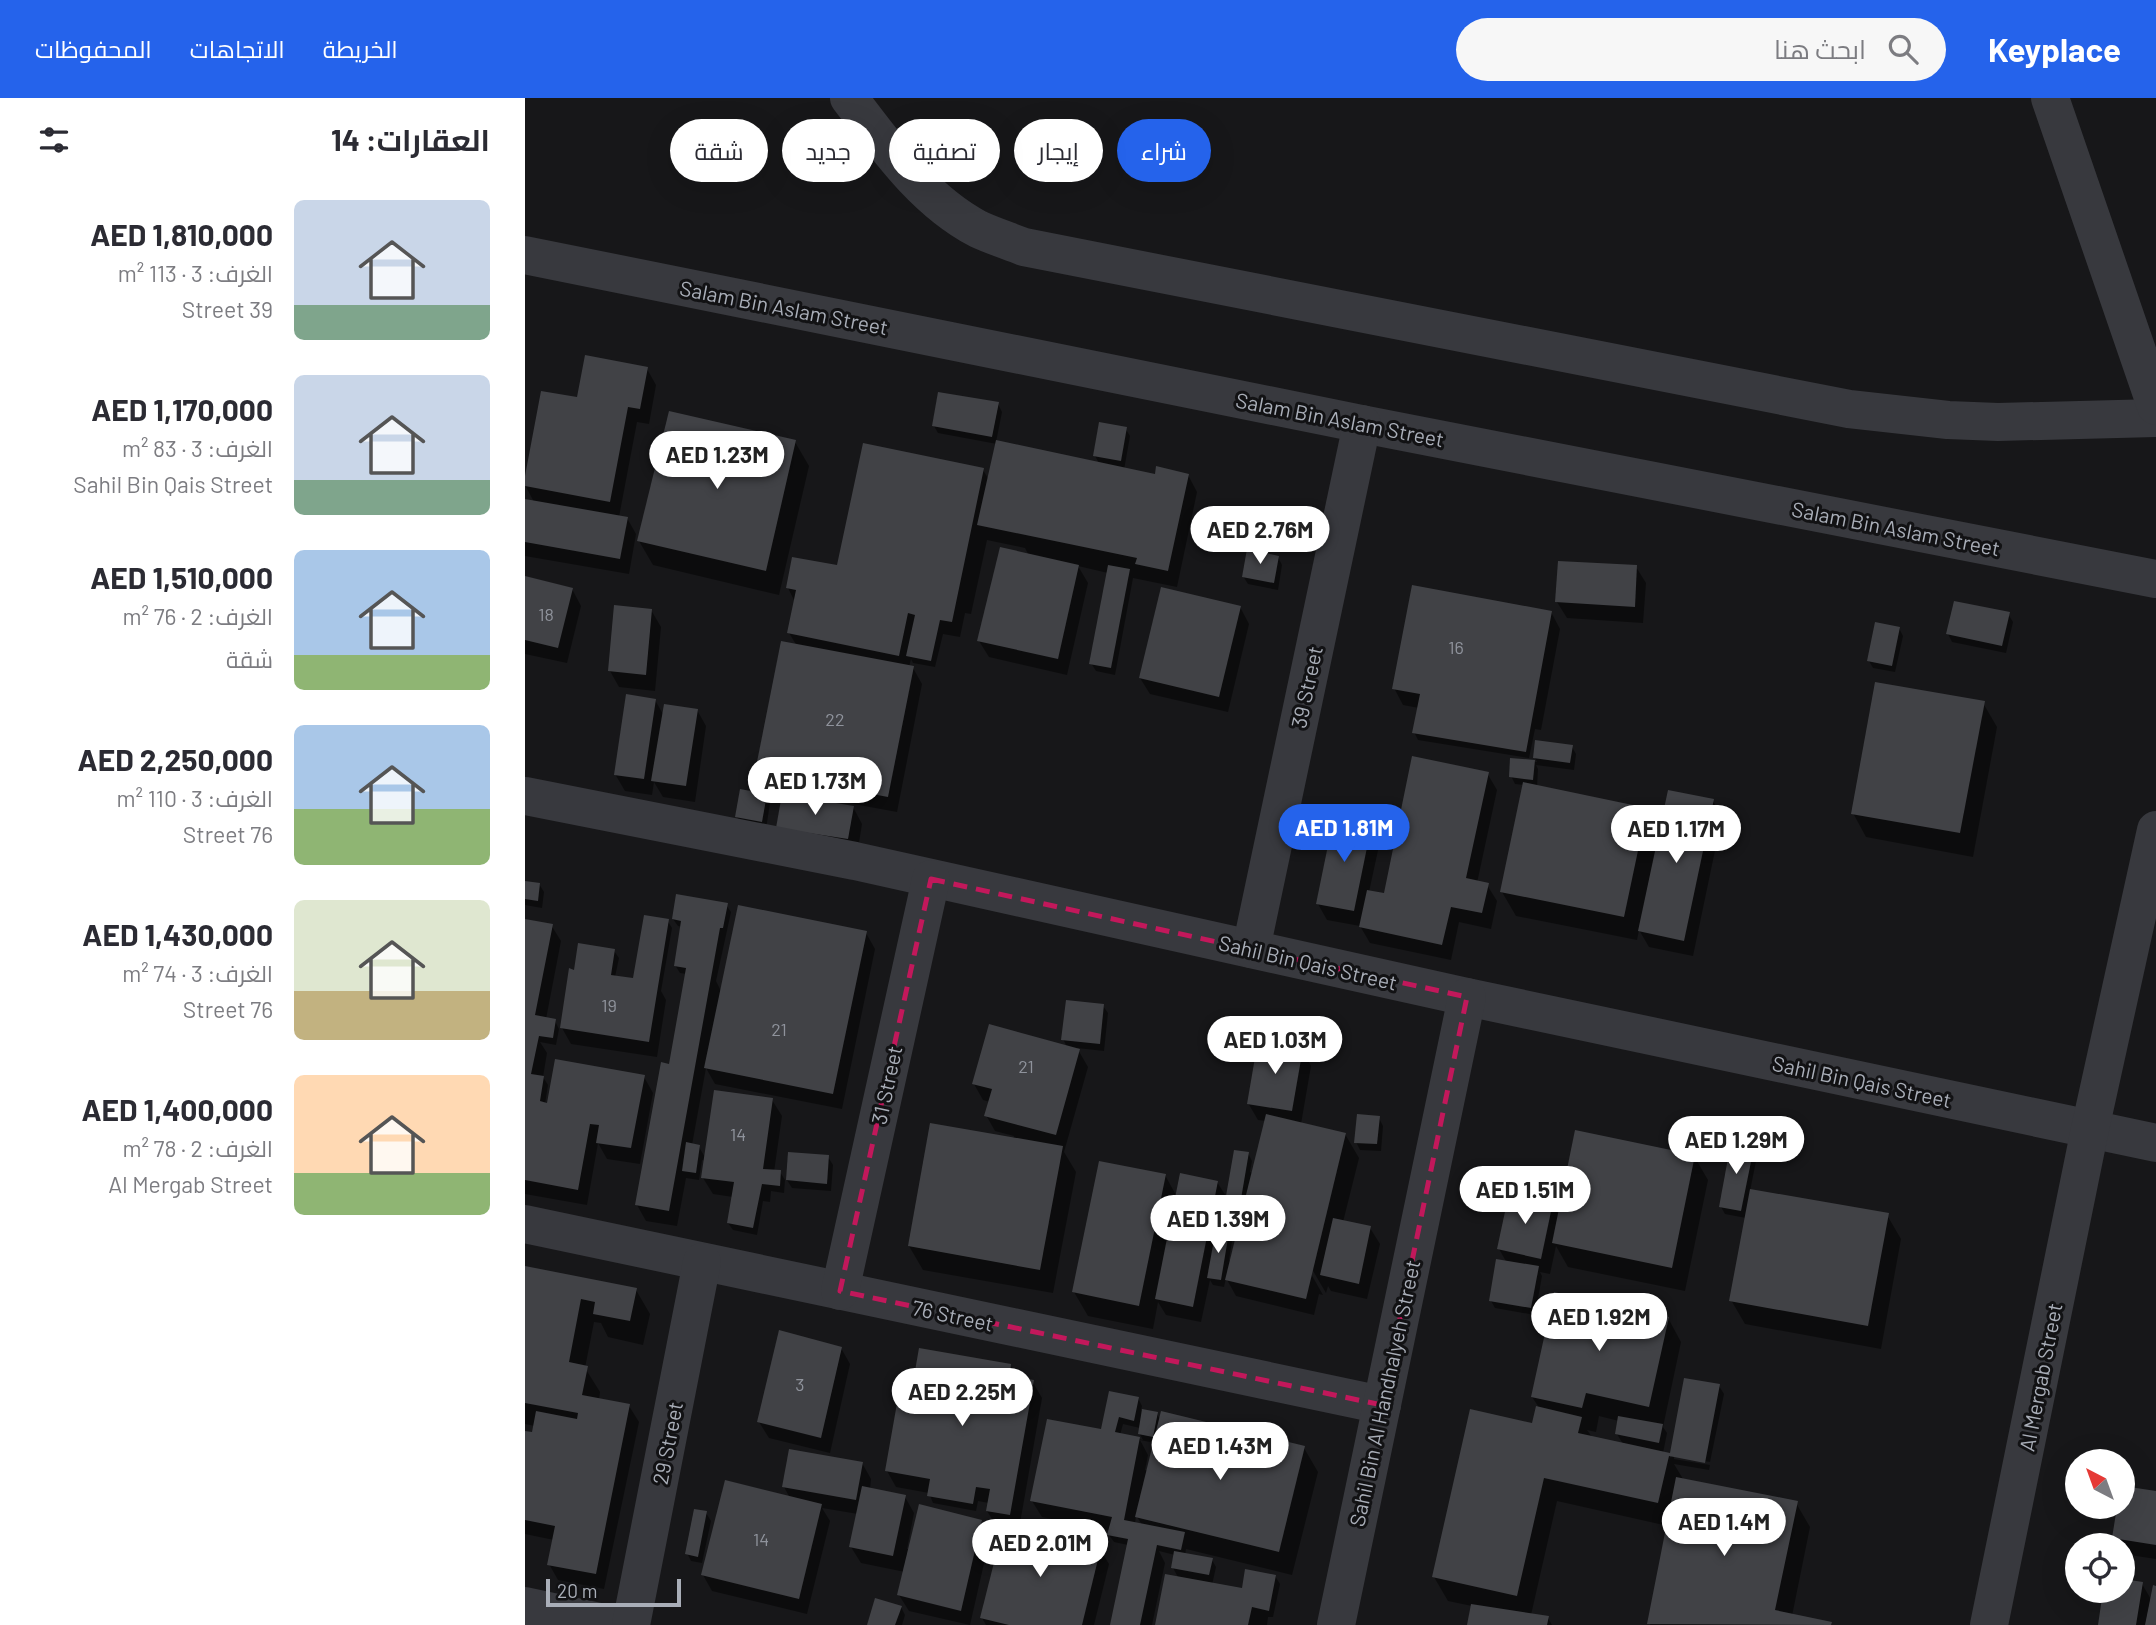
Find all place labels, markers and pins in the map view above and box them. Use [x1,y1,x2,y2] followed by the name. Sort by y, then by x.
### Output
[637,432,797,491] pin: AED 1.23M
[1180,506,1340,566] pin: AED 2.76M
[735,758,895,817] pin: AED 1.73M
[1264,804,1424,864] pin: AED 1.81M
[1596,806,1756,865] pin: AED 1.17M
[1195,1016,1355,1076] pin: AED 1.03M
[1656,1116,1816,1176] pin: AED 1.29M
[1445,1166,1605,1226] pin: AED 1.51M
[1138,1196,1298,1255] pin: AED 1.39M
[1519,1294,1679,1353] pin: AED 1.92M
[882,1368,1042,1428] pin: AED 2.25M
[1140,1422,1300,1482] pin: AED 1.43M
[1652,1498,1796,1558] pin: AED 1.4M
[960,1520,1120,1579] pin: AED 2.01M

